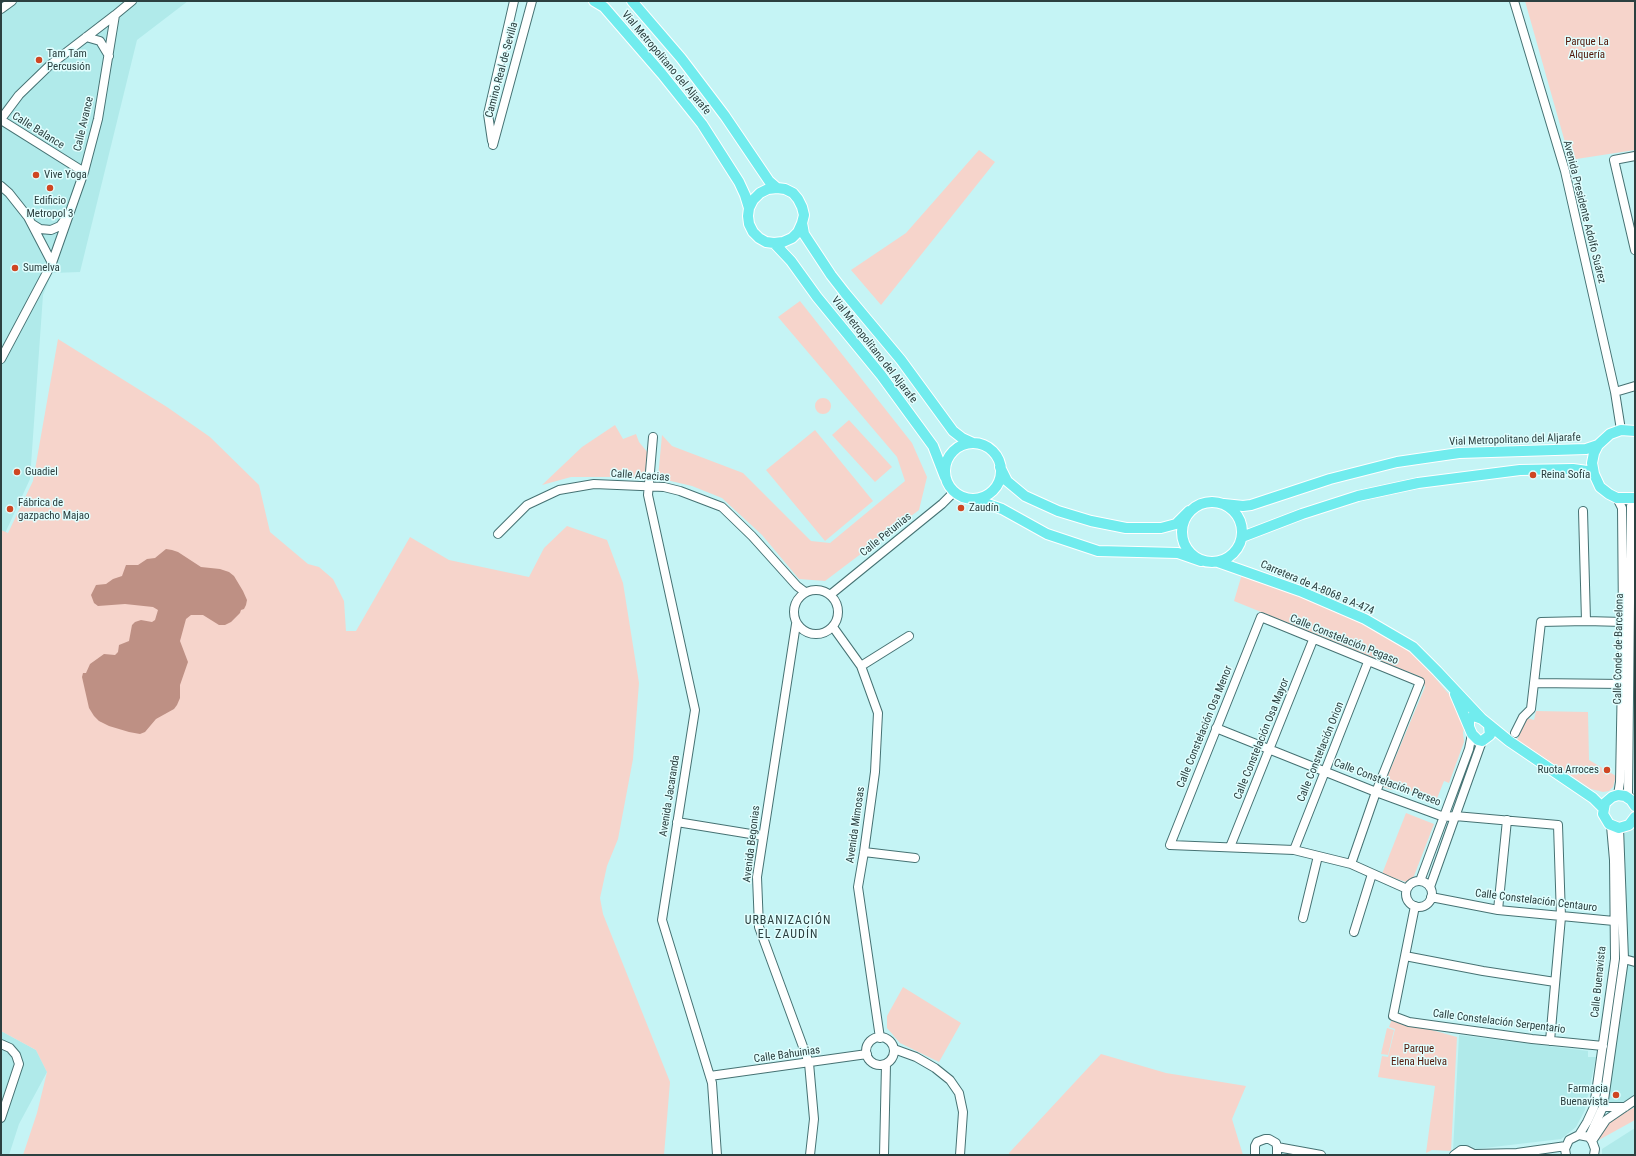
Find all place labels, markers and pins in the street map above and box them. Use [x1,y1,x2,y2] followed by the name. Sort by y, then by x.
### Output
[47,47,90,73] place label: Tam Tam Percusión
[34,55,44,65] marker: Tam Tam Percusión
[44,168,87,182] place label: Vive Yoga
[31,170,41,180] marker: Vive Yoga
[45,183,55,193] marker: Edificio Metropol 3
[27,194,73,220] place label: Edificio Metropol 3
[23,261,60,275] place label: Sumelva
[10,263,20,273] marker: Sumelva
[25,465,58,479] place label: Guadiel
[12,467,22,477] marker: Guadiel
[1541,468,1590,482] place label: Reina Sofía
[1528,470,1538,480] marker: Reina Sofía
[18,496,89,522] place label: Fábrica de gazpacho Majao
[969,501,999,515] place label: Zaudín
[956,503,966,513] marker: Zaudín
[5,504,15,514] marker: Fábrica de gazpacho Majao
[1538,763,1599,777] place label: Ruota Arroces
[1602,765,1612,775] marker: Ruota Arroces
[1560,1082,1608,1108] place label: Farmacia Buenavista
[1611,1090,1621,1100] marker: Farmacia Buenavista

